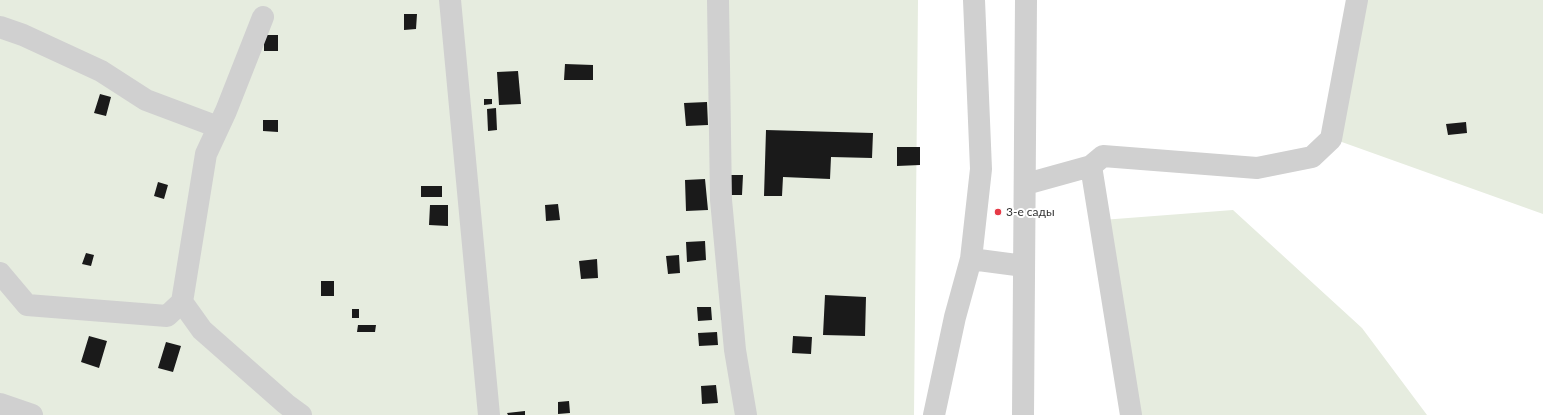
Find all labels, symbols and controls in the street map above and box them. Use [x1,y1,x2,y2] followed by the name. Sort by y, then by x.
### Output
[1006,205,1055,219] place label: 3-е сады
[993,207,1003,217] marker: 3-е сады

